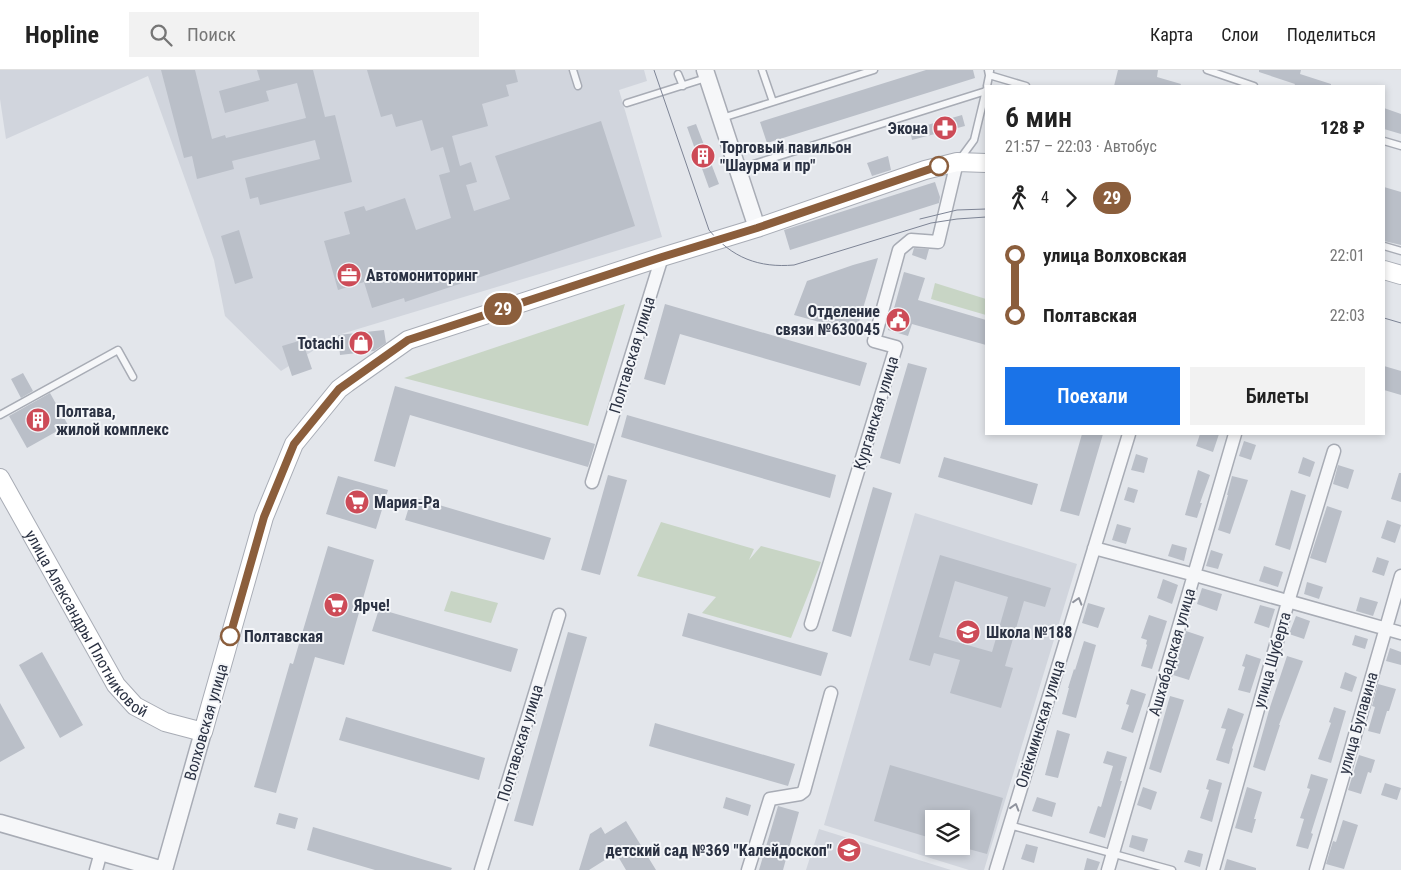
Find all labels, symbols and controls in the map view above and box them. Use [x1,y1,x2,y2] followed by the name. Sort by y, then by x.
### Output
[129,12,479,57] search box
[25,21,99,49] text: Hopline
[147,21,175,49] icon: search
[187,23,236,46] text: Поиск
[1150,24,1193,45] text: Карта
[1221,24,1259,45] text: Слои
[1287,24,1376,45] text: Поделиться
[1005,101,1072,134] text: 6 мин
[932,115,958,141] pharmacy icon: Экона
[1320,116,1365,139] text: 128 ₽
[888,119,928,138] place label: Экона
[1005,137,1157,156] text: 21:57 – 22:03 · Автобус
[720,138,851,175] place label: Торговый павильон "Шаурма и пр"
[690,143,716,169] building icon: Торговый павильон "Шаурма и пр"
[929,156,949,176] unlabelled marker
[1005,184,1033,212] icon: walk
[1057,184,1085,212] icon: forward
[1103,187,1121,208] text: 29
[1041,188,1049,207] text: 4
[1043,244,1187,267] text: улица Волховская
[1330,246,1365,265] text: 22:01
[336,262,362,288] office icon: Автомониторинг
[366,266,478,285] place label: Автомониторинг
[480,293,526,325] line badge: 29
[605,294,659,416] street label: Полтавская улица
[494,298,512,319] text: 29
[775,302,880,339] place label: Отделение связи №630045
[1043,304,1137,327] text: Полтавская
[1330,306,1365,325] text: 22:03
[885,307,911,333] public building icon: Отделение связи №630045
[348,330,374,356] shop icon: Totachi
[297,334,344,353] place label: Totachi
[850,354,902,472] street label: Курганская улица
[1005,367,1180,425] button: Поехали
[1190,367,1365,425] button: Билеты
[56,402,169,439] place label: Полтава, жилой комплекс
[25,407,51,433] building icon: Полтава, жилой комплекс
[344,489,370,515] supermarket icon: Мария-Ра
[374,493,440,512] place label: Мария-Ра
[21,527,151,721] street label: улица Александры Плотниковой
[1145,586,1199,718] street label: Ашхабадская улица
[323,592,349,618] supermarket icon: Ярче!
[353,596,390,615] place label: Ярче!
[1072,597,1082,606] one-way arrow
[1249,610,1295,710] street label: улица Шуберта
[955,619,981,645] school or university icon: Школа №188
[986,623,1072,642] place label: Школа №188
[220,626,240,646] marker: Полтавская
[244,627,323,646] place label: Полтавская
[1012,658,1068,790] street label: Олёкминская улица
[180,661,232,783] street label: Волховская улица
[1334,670,1382,776] street label: улица Булавина
[493,682,547,804] street label: Полтавская улица
[1009,803,1019,811] one-way arrow
[925,810,970,855] map controls
[925,810,970,855] button: layers
[836,837,862,863] school or university icon: детский сад №369 "Калейдоскоп"
[606,841,832,860] place label: детский сад №369 "Калейдоскоп"

